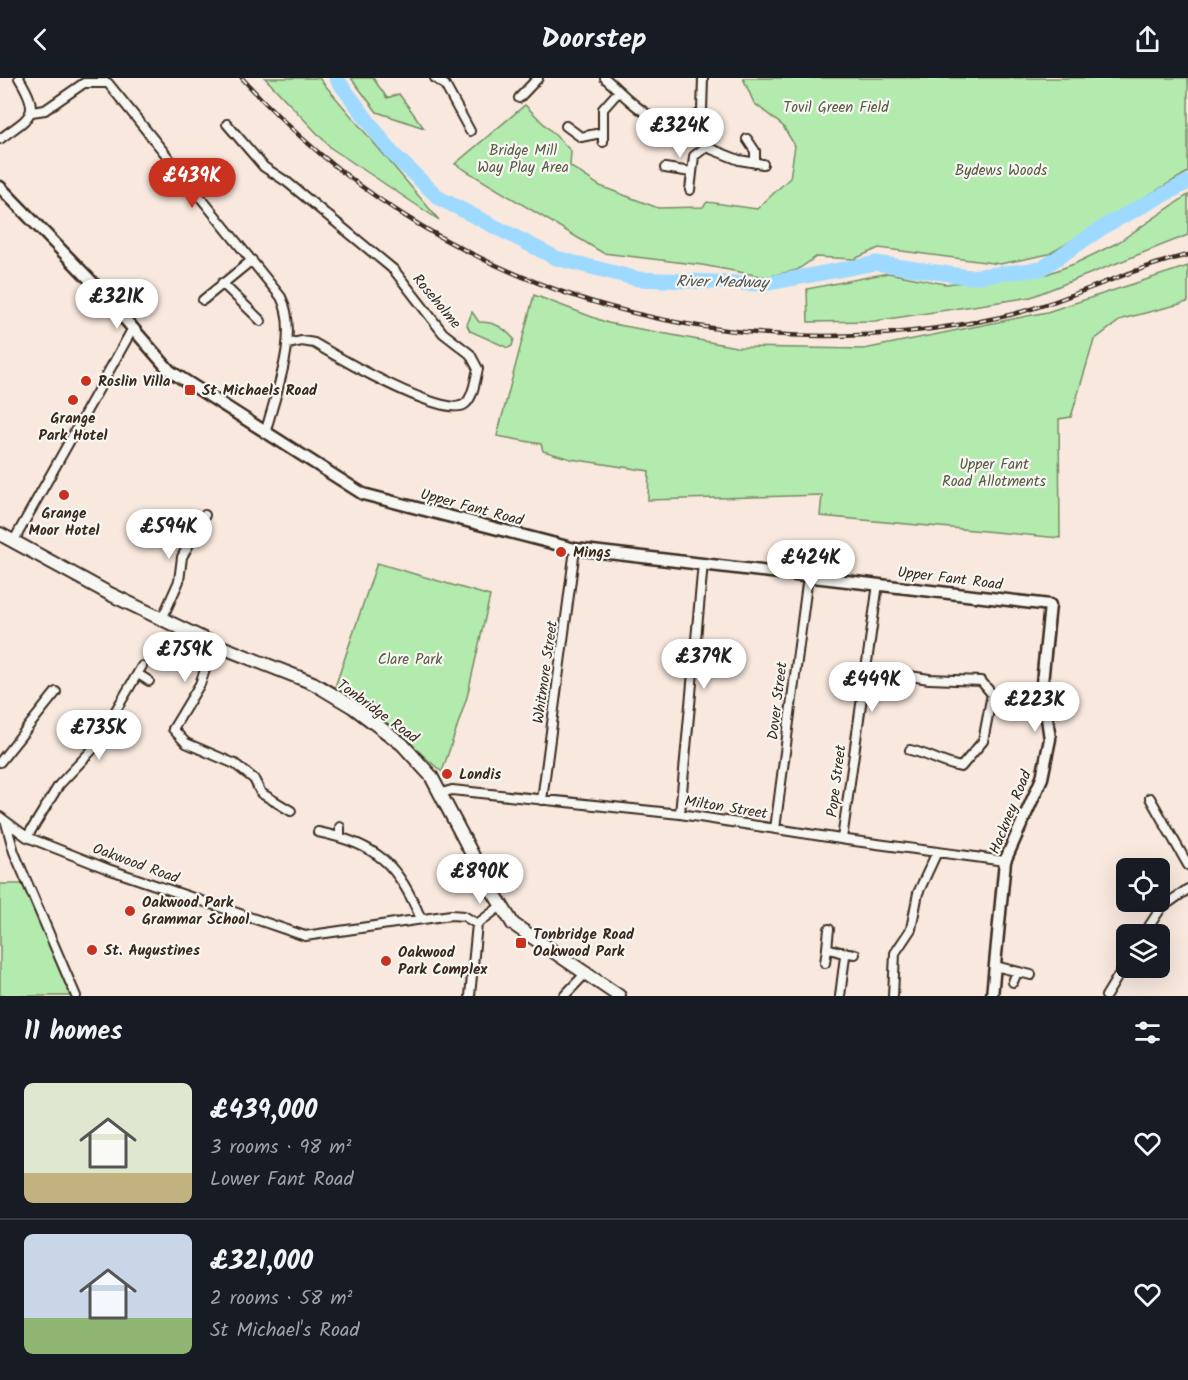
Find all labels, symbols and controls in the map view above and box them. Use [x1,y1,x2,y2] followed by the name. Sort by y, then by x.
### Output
[542,18,646,61] text: Doorstep
[24,23,57,56] icon: back
[1131,23,1164,56] icon: share
[783,96,889,120] park label: Tovil Green Field
[638,108,722,159] pin: £324K
[650,111,710,143] text: £324K
[477,139,569,180] park label: Bridge Mill Way Play Area
[150,158,234,209] pin: £439K
[955,159,1048,183] park label: Bydews Woods
[163,161,221,193] text: £439K
[406,269,467,335] street label: Roseholme
[676,269,771,296] water label: River Medway
[75,279,159,330] pin: £321K
[89,282,145,314] text: £321K
[98,370,171,394] place label: Roslin Villa
[79,374,93,388] marker: Roslin Villa
[202,379,318,403] place label: St Michaels Road
[183,383,197,397] marker: St Michaels Road
[66,393,80,407] marker: Grange Park Hotel
[38,407,108,448] place label: Grange Park Hotel
[942,453,1047,494] park label: Upper Fant Road Allotments
[418,483,526,533] street label: Upper Fant Road
[57,488,71,502] marker: Grange Moor Hotel
[29,502,99,543] place label: Grange Moor Hotel
[127,509,211,560] pin: £594K
[140,512,198,544] text: £594K
[769,540,853,591] pin: £424K
[573,541,611,565] place label: Mings
[781,543,841,575] text: £424K
[554,545,568,559] marker: Mings
[896,561,1004,597] street label: Upper Fant Road
[527,619,565,725] street label: Whitmore Street
[143,632,227,683] pin: £759K
[157,635,213,667] text: £759K
[662,639,746,690] pin: £379K
[675,642,733,674] text: £379K
[378,648,443,672] park label: Clare Park
[761,660,795,742] street label: Dover Street
[830,662,914,713] pin: £449K
[843,665,901,697] text: £449K
[331,674,424,750] street label: Tonbridge Road
[993,682,1077,733] pin: £223K
[1005,685,1065,717] text: £223K
[57,710,141,761] pin: £735K
[70,713,128,745] text: £735K
[821,743,853,819] street label: Pope Street
[459,763,501,787] place label: Londis
[983,766,1039,858] street label: Hackney Road
[440,767,454,781] marker: Londis
[683,790,769,826] street label: Milton Street
[89,837,183,891] street label: Oakwood Road
[438,854,522,905] pin: £890K
[451,857,509,889] text: £890K
[1116,858,1170,978] map controls
[1116,858,1170,912] button: locate
[142,891,249,932] place label: Oakwood Park Grammar School
[123,904,137,918] marker: Oakwood Park Grammar School
[533,923,635,964] place label: Tonbridge Road Oakwood Park
[1116,924,1170,978] button: layers
[514,936,528,950] marker: Tonbridge Road Oakwood Park
[104,939,200,963] place label: St. Augustines
[398,941,488,982] place label: Oakwood Park Complex
[85,943,99,957] marker: St. Augustines
[379,954,393,968] marker: Oakwood Park Complex
[24,1011,122,1053] text: 11 homes
[1131,1016,1164,1049] icon: filters
[210,1090,317,1132] text: £439,000
[72,1107,144,1179] icon: home
[1131,1127,1164,1160] icon: heart
[210,1132,351,1164] text: 3 rooms · 98 m²
[210,1164,353,1196] text: Lower Fant Road
[210,1241,313,1283] text: £321,000
[72,1258,144,1330] icon: home
[1131,1278,1164,1311] icon: heart
[210,1283,352,1315] text: 2 rooms · 58 m²
[210,1315,359,1347] text: St Michael's Road

